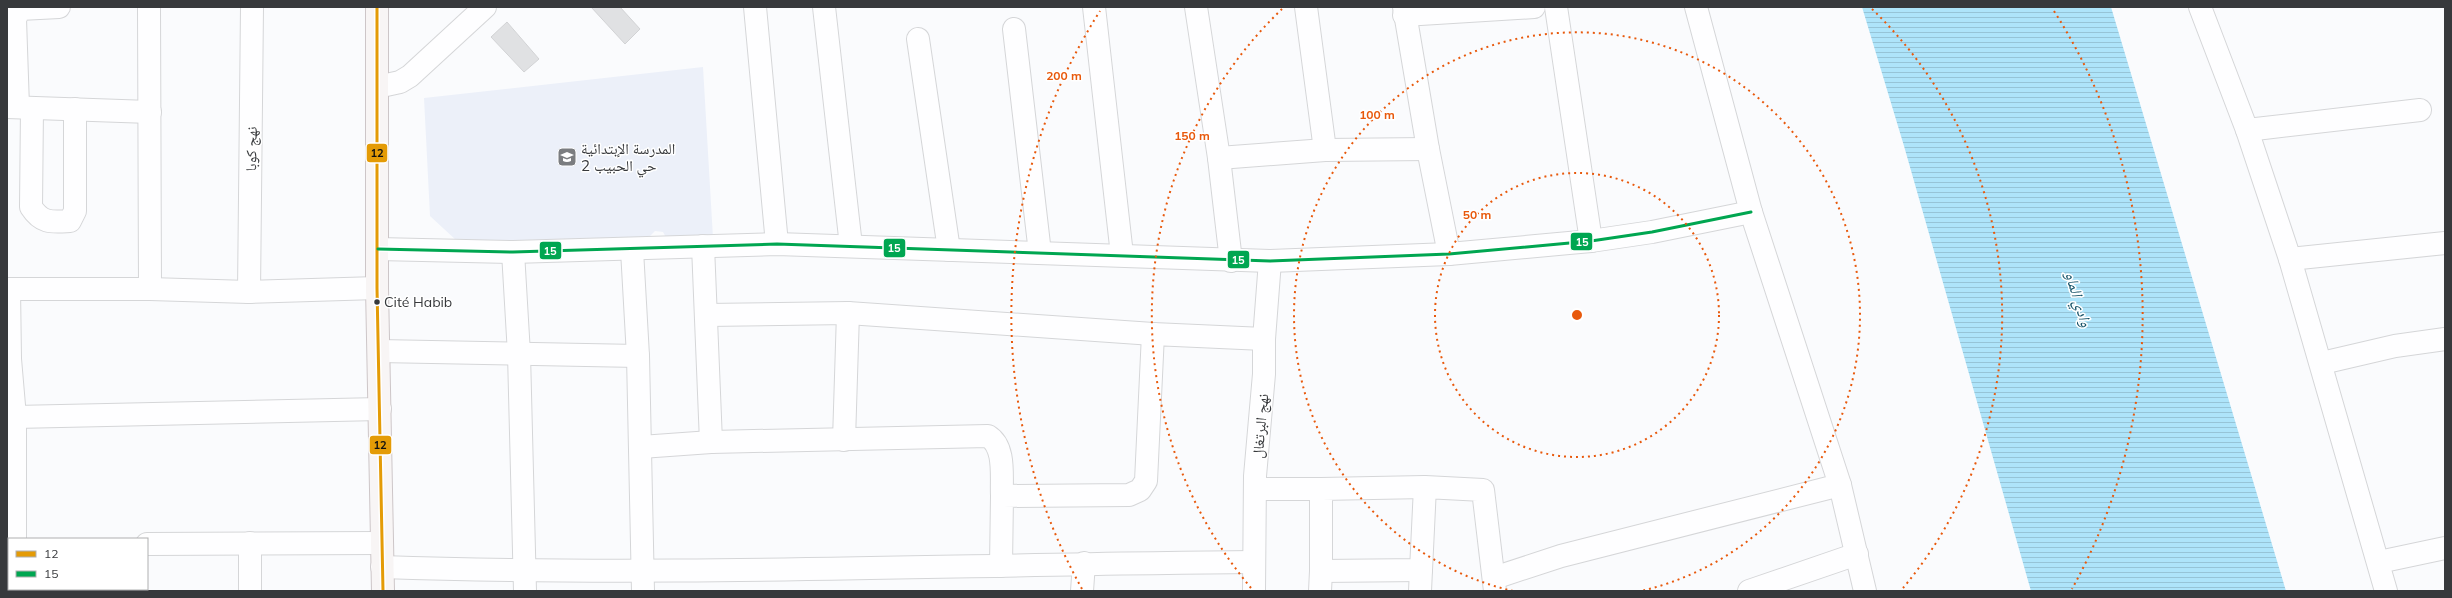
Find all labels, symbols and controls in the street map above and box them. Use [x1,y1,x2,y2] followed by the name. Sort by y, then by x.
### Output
[1046,68,1082,83] text: 200 m
[1359,107,1395,122] text: 100 m
[241,126,262,172] street label: نهج كوبا
[1174,128,1210,143] text: 150 m
[581,139,675,177] place label: المدرسة الإبتدائية حي الحبيب 2
[366,143,388,163] line badge: 12
[370,146,384,160] text: 12
[556,146,578,168] school or university icon: المدرسة الإبتدائية حي الحبيب 2
[1463,207,1491,222] text: 50 m
[1570,232,1593,251] line badge: 15
[1575,235,1589,249] text: 15
[883,238,906,258] line badge: 15
[539,241,562,260] line badge: 15
[887,241,901,255] text: 15
[543,244,557,258] text: 15
[1227,250,1250,269] line badge: 15
[1231,253,1245,267] text: 15
[2058,268,2097,331] water label: وادي الماو
[384,293,452,311] place label: Cité Habib
[372,297,382,307] marker: Cité Habib
[1570,308,1584,322] centre of rings
[1248,393,1273,459] street label: نهج البرتغال
[369,435,392,455] line badge: 12
[373,438,387,452] text: 12
[8,538,148,590] legend
[44,546,58,561] text: 12
[44,566,58,581] text: 15

